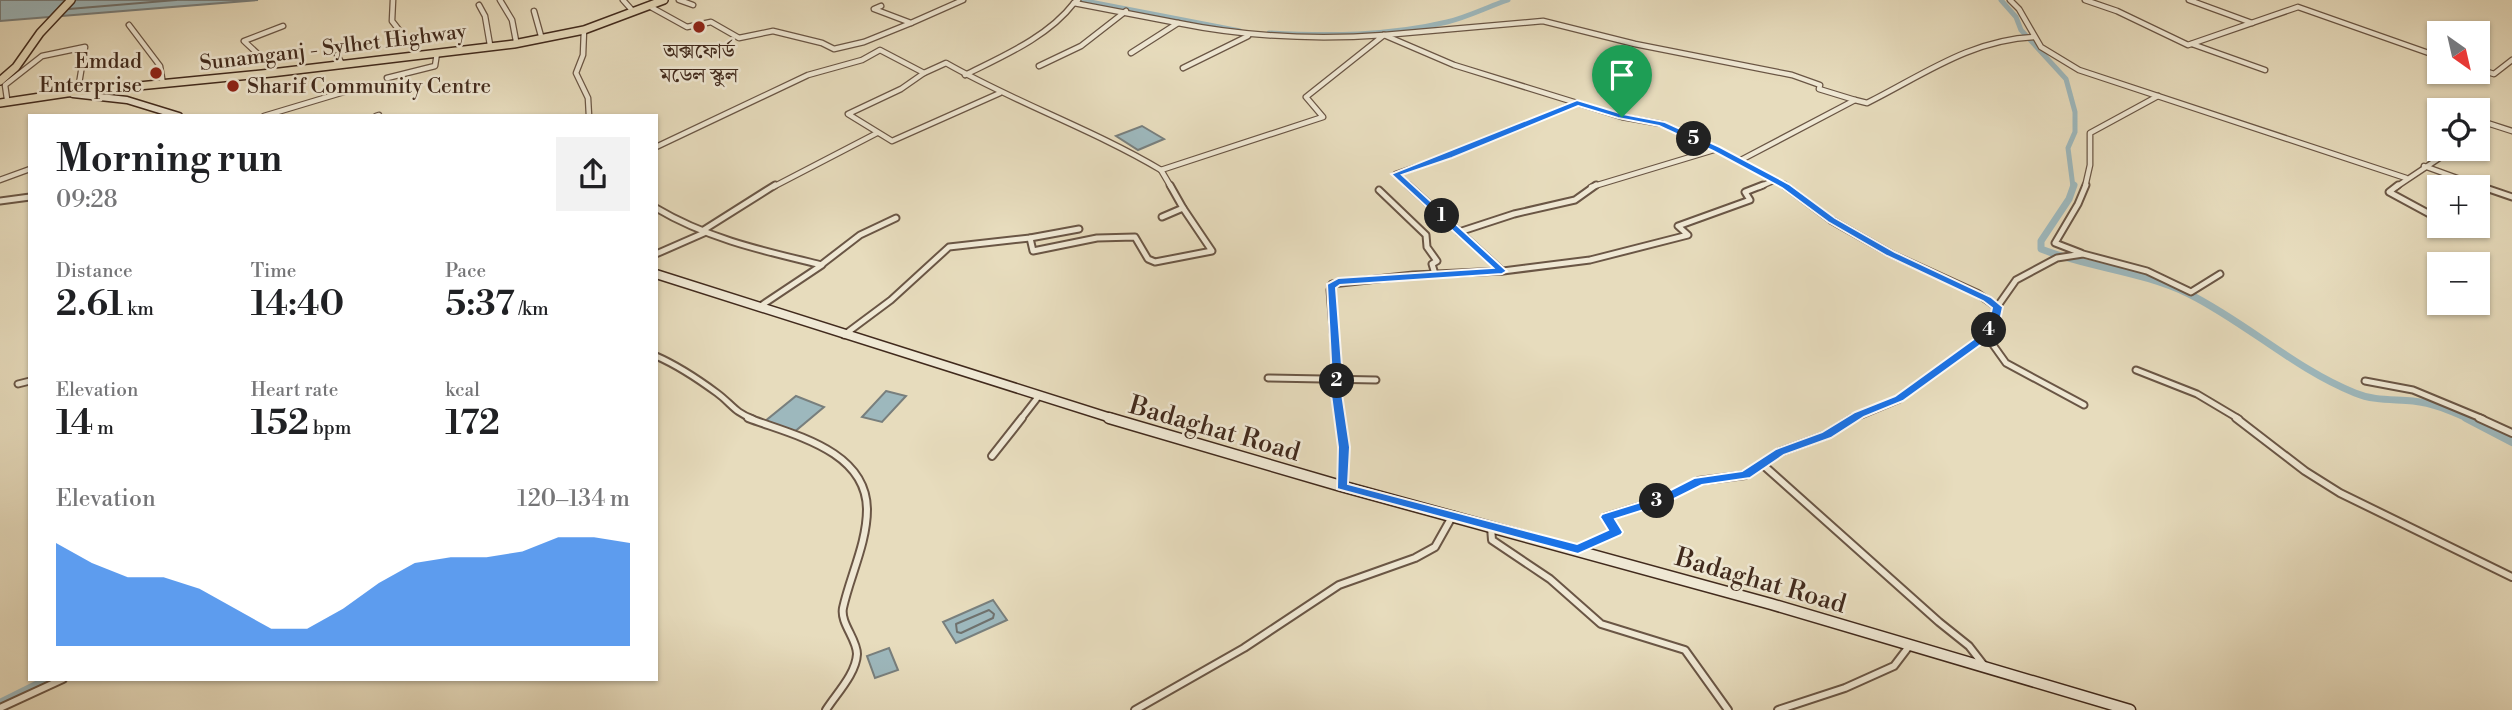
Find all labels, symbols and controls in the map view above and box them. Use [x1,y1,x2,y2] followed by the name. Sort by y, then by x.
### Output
[198,19,469,77] street label: Sunamganj - Sylhet Highway
[691,19,707,35] marker: অক্সফোর্ড মডেল স্কুল
[2427,21,2490,84] north arrow
[2427,21,2490,315] map controls
[659,39,739,89] place label: অক্সফোর্ড মডেল স্কুল
[1592,45,1652,117] pin
[39,49,142,99] place label: Emdad Enterprise
[1603,56,1641,94] icon: arrive
[148,65,164,81] marker: Emdad Enterprise
[247,74,491,100] place label: Sharif Community Centre
[225,78,241,94] marker: Sharif Community Centre
[2427,98,2490,161] button: locate
[1676,122,1712,156] pin: 5
[1688,126,1699,150] text: 5
[56,136,282,183] text: Morning run
[556,137,630,211] button: share
[2427,175,2490,238] button: +
[56,186,118,214] text: 09:28
[1424,198,1460,234] pin: 1
[1437,203,1446,227] text: 1
[2427,252,2490,315] button: −
[56,259,133,283] text: Distance
[251,259,296,283] text: Time
[445,259,486,283] text: Pace
[56,283,123,326] text: 2.61
[251,283,344,326] text: 14:40
[445,283,515,326] text: 5:37
[123,297,154,321] text: km
[515,297,549,321] text: /km
[1972,312,2007,348] pin: 4
[1982,317,1995,341] text: 4
[1320,364,1354,398] pin: 2
[1331,368,1342,392] text: 2
[56,378,138,402] text: Elevation
[251,378,338,402] text: Heart rate
[445,378,480,402] text: kcal
[1125,389,1304,469] street label: Badaghat Road
[56,402,93,445] text: 14
[251,402,309,445] text: 152
[445,402,500,445] text: 172
[93,416,114,440] text: m
[309,416,351,440] text: bpm
[1640,484,1674,518] pin: 3
[56,485,156,513] text: Elevation
[517,485,630,513] text: 120–134 m
[1651,488,1662,512] text: 3
[1671,541,1850,621] street label: Badaghat Road

